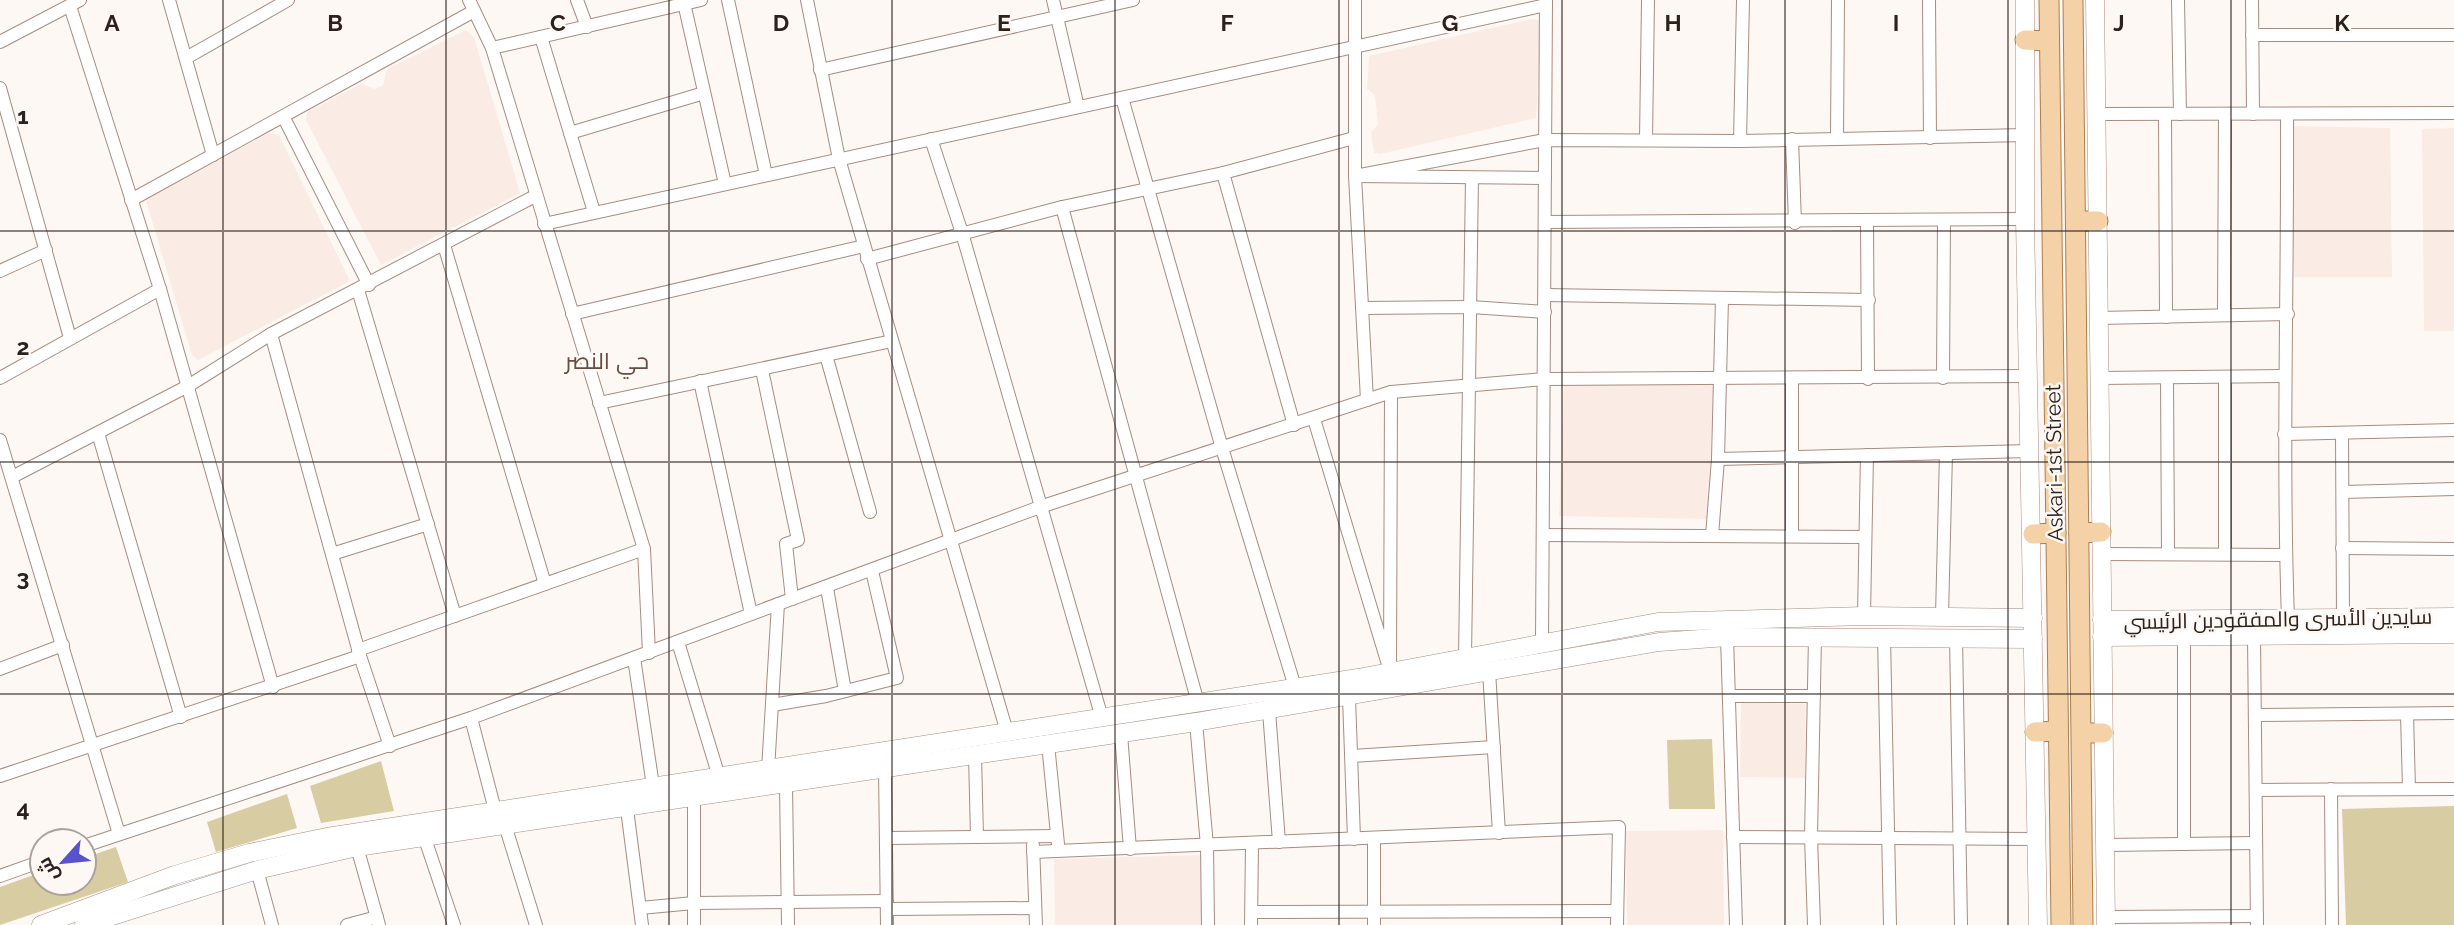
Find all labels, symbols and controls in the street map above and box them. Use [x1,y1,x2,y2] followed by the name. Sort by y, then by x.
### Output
[104,9,120,36] text: A
[327,9,343,36] text: B
[550,9,566,36] text: C
[773,9,789,36] text: D
[997,9,1011,36] text: E
[1220,9,1234,36] text: F
[1442,9,1458,36] text: G
[1664,9,1682,36] text: H
[1893,9,1899,36] text: I
[2113,9,2125,36] text: J
[2334,9,2350,36] text: K
[17,102,29,129] text: 1
[17,333,29,360] text: 2
[563,347,649,379] district label: حي النصر
[2040,384,2068,542] street label: Askari-1st Street
[17,564,29,591] text: 3
[2124,604,2433,637] street label: سايدين الأسرى والمفقودين الرئيسي
[16,795,30,822] text: 4
[28,827,98,897] north arrow
[33,853,64,886] text: ش

